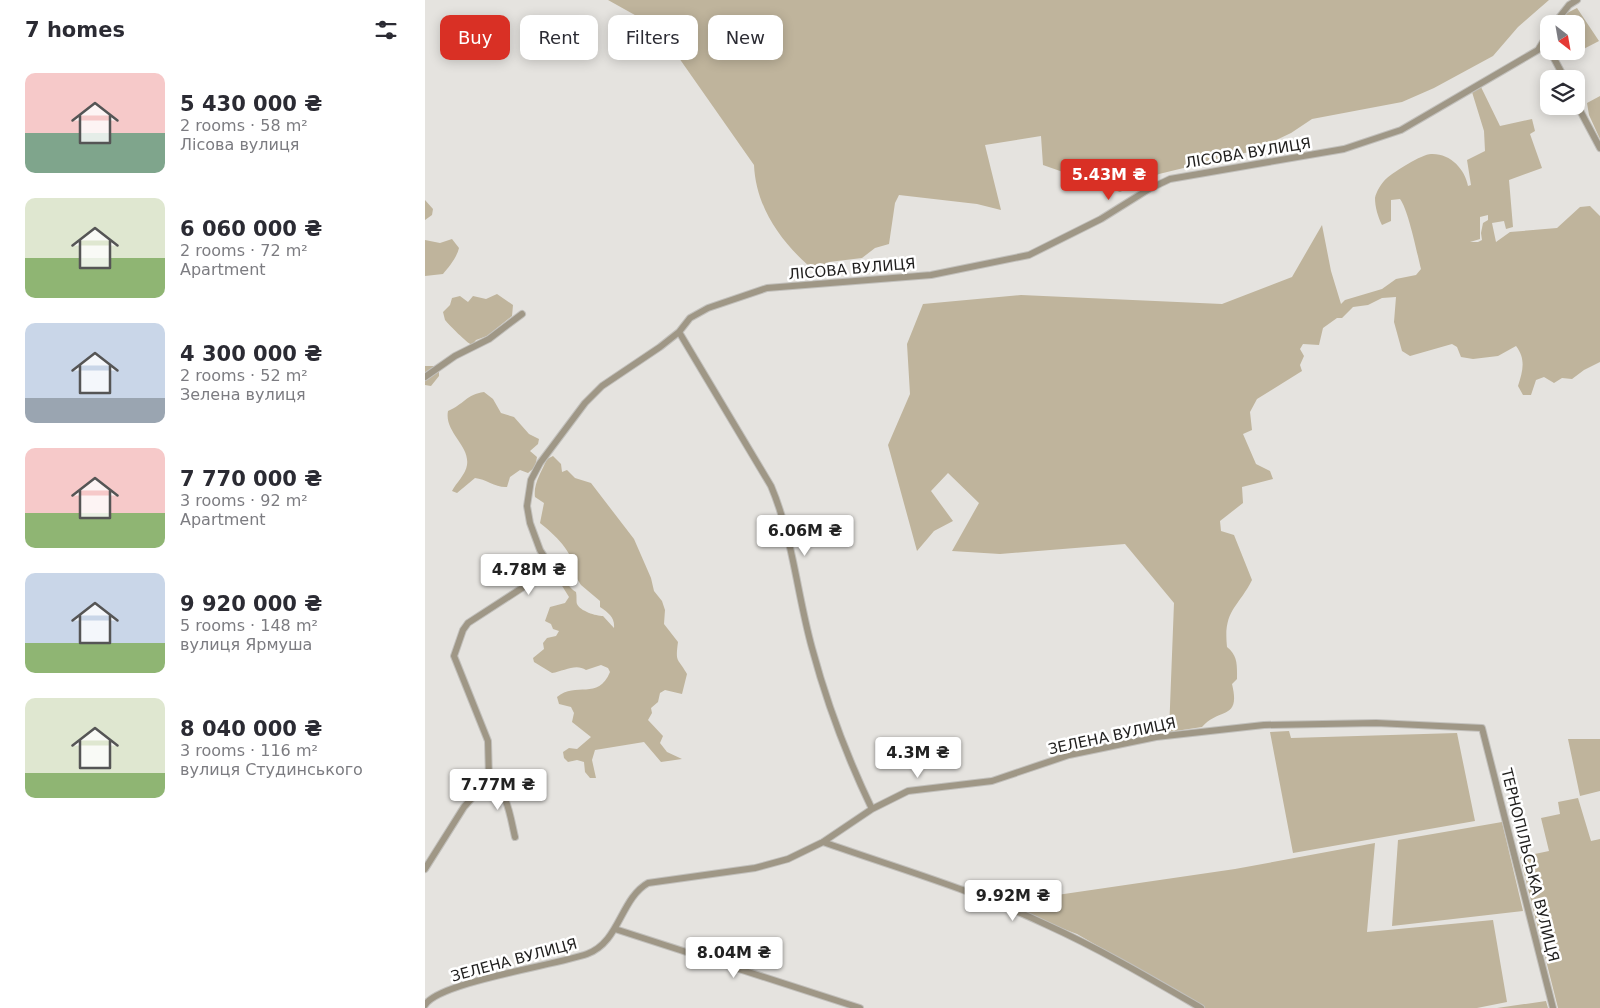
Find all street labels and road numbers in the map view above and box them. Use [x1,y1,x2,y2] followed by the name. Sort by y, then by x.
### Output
[1184,134,1312,172] street label: ЛІСОВА ВУЛИЦЯ
[788,254,916,284] street label: ЛІСОВА ВУЛИЦЯ
[1046,714,1178,758] street label: ЗЕЛЕНА ВУЛИЦЯ
[1497,766,1563,963] street label: ТЕРНОПІЛЬСЬКА ВУЛИЦЯ
[449,934,579,986] street label: ЗЕЛЕНА ВУЛИЦЯ

